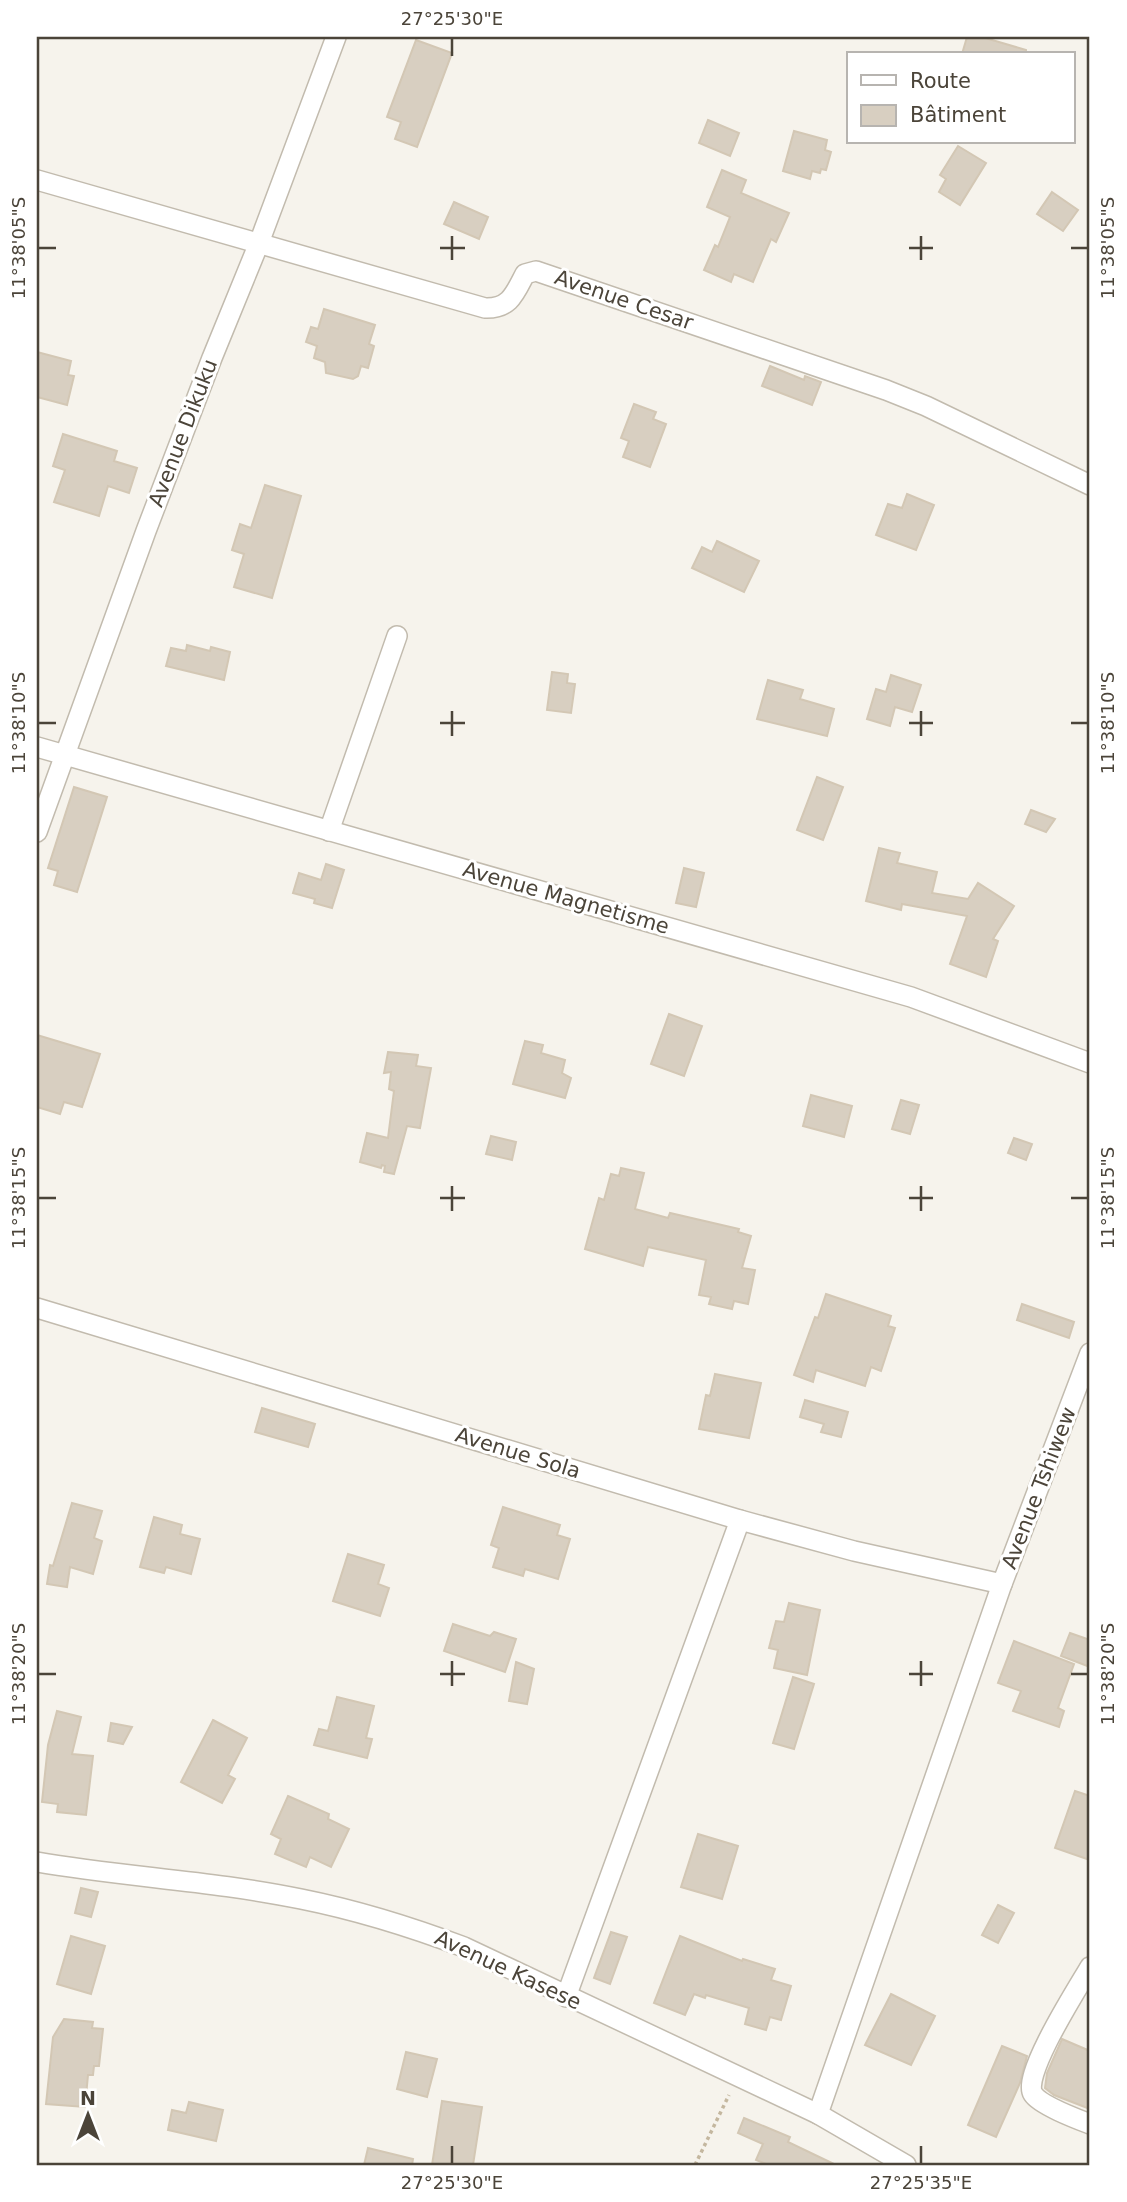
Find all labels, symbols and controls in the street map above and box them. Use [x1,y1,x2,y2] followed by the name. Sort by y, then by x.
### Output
[401,8,503,29] text: 27°25'30"E
[847,52,1074,144] legend
[910,69,971,93] text: Route
[910,103,1006,127] text: Bâtiment
[8,197,29,299] text: 11°38'05"S
[1097,197,1118,299] text: 11°38'05"S
[552,265,697,335] street label: Avenue Cesar
[144,356,222,510] street label: Avenue Dikuku
[8,672,29,774] text: 11°38'10"S
[1097,672,1118,774] text: 11°38'10"S
[460,857,672,939] street label: Avenue Magnetisme
[8,1147,29,1249] text: 11°38'15"S
[1097,1147,1118,1249] text: 11°38'15"S
[997,1404,1081,1572] street label: Avenue Tshiwew
[453,1423,583,1483] street label: Avenue Sola
[8,1623,29,1725] text: 11°38'20"S
[1097,1623,1118,1725] text: 11°38'20"S
[431,1926,585,2014] street label: Avenue Kasese
[52,2080,122,2150] north arrow
[80,2087,96,2109] text: N
[401,2172,503,2193] text: 27°25'30"E
[870,2172,972,2193] text: 27°25'35"E

